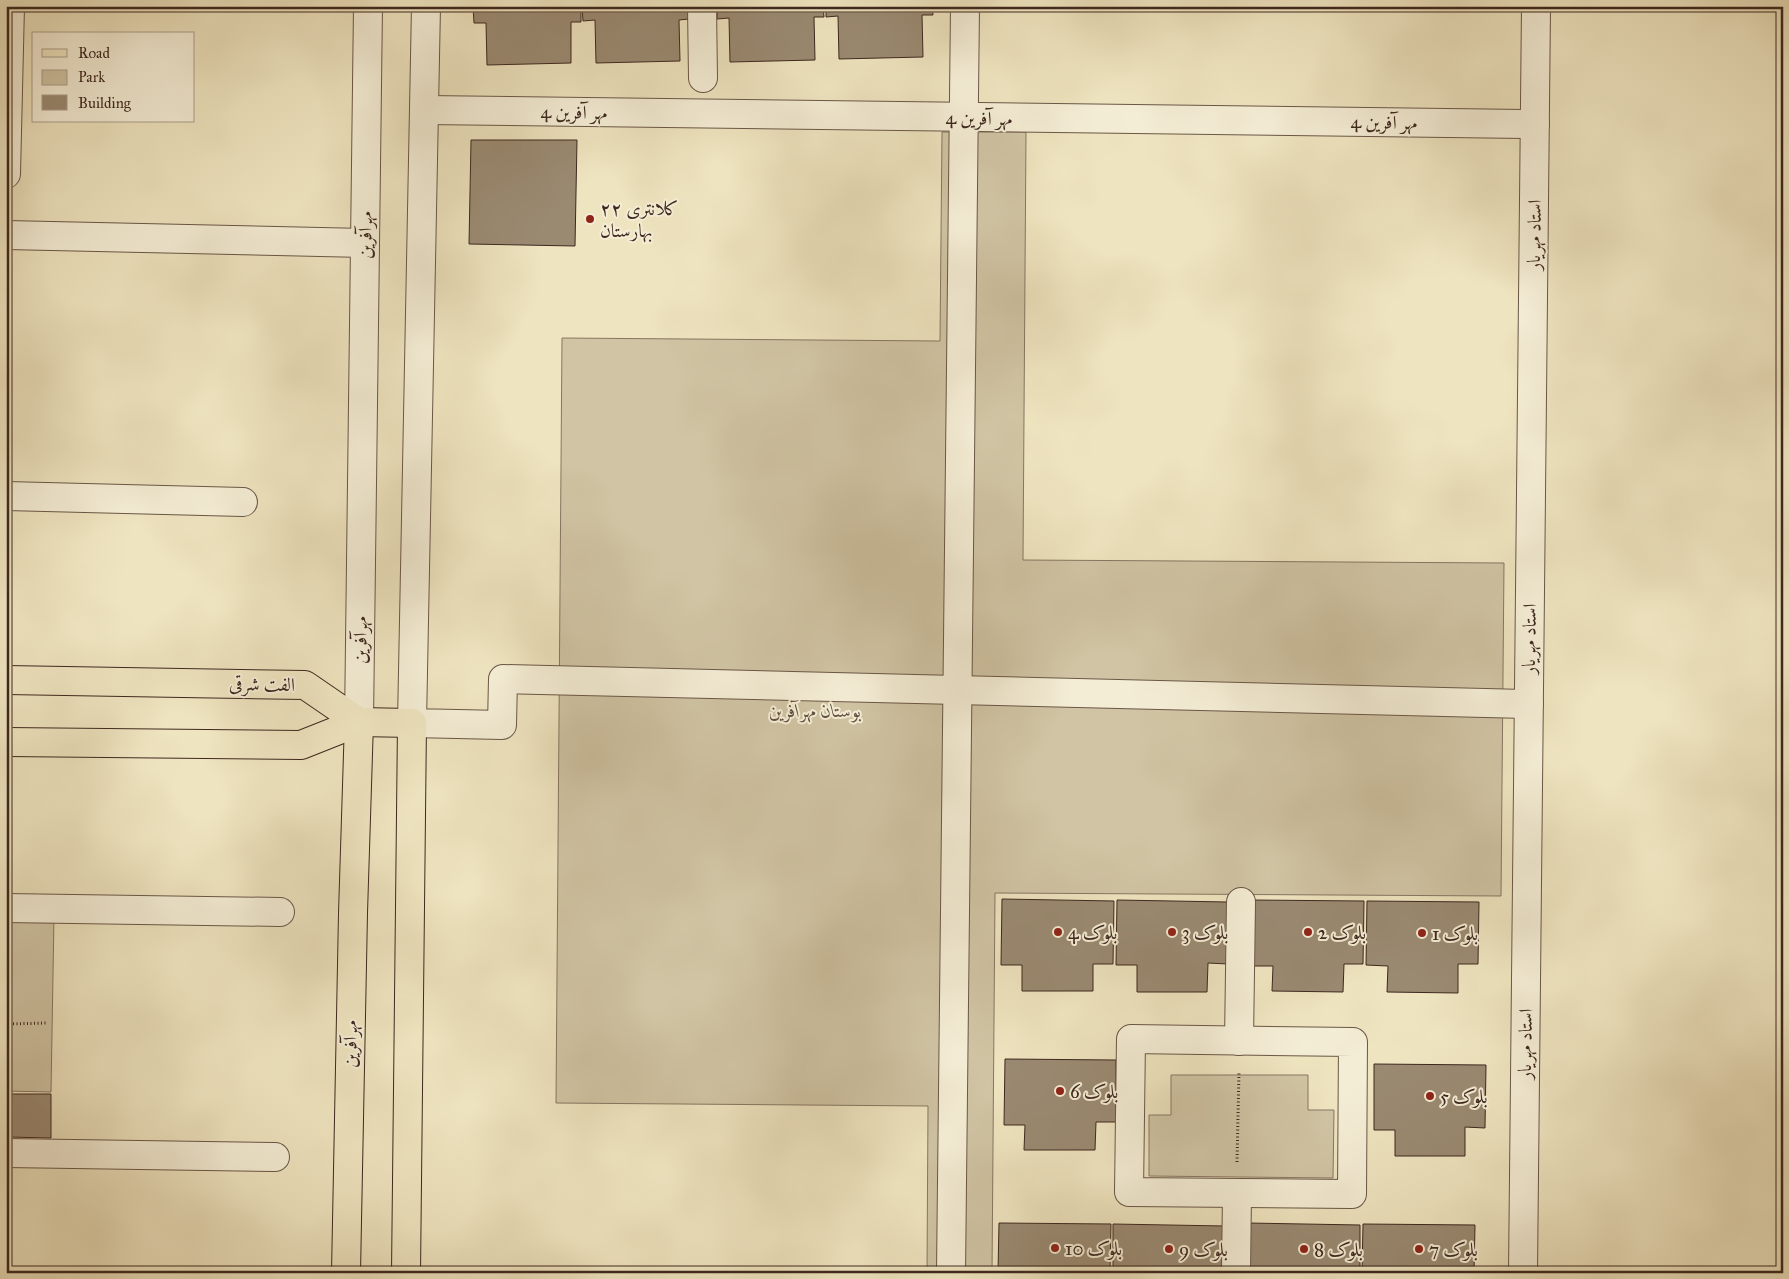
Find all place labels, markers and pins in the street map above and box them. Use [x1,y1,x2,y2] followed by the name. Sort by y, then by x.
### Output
[600,197,679,243] place label: کلانتری ۲۲ بهارستان
[584,213,596,225] marker: کلانتری ۲۲ بهارستان
[1068,921,1117,944] place label: بلوک 4
[1182,921,1228,944] place label: بلوک 3
[1318,921,1366,944] place label: بلوک 2
[1432,922,1478,945] place label: بلوک 1
[1052,926,1064,938] marker: بلوک 4
[1166,926,1178,938] marker: بلوک 3
[1302,926,1314,938] marker: بلوک 2
[1416,927,1428,939] marker: بلوک 1
[1070,1080,1118,1103] place label: بلوک 6
[1054,1085,1066,1097] marker: بلوک 6
[1440,1085,1488,1108] place label: بلوک 5
[1424,1090,1436,1102] marker: بلوک 5
[1065,1237,1122,1260] place label: بلوک 10
[1179,1238,1228,1261] place label: بلوک 9
[1314,1238,1363,1261] place label: بلوک 8
[1429,1238,1478,1261] place label: بلوک 7
[1049,1242,1061,1254] marker: بلوک 10
[1163,1243,1175,1255] marker: بلوک 9
[1298,1243,1310,1255] marker: بلوک 8
[1413,1243,1425,1255] marker: بلوک 7

